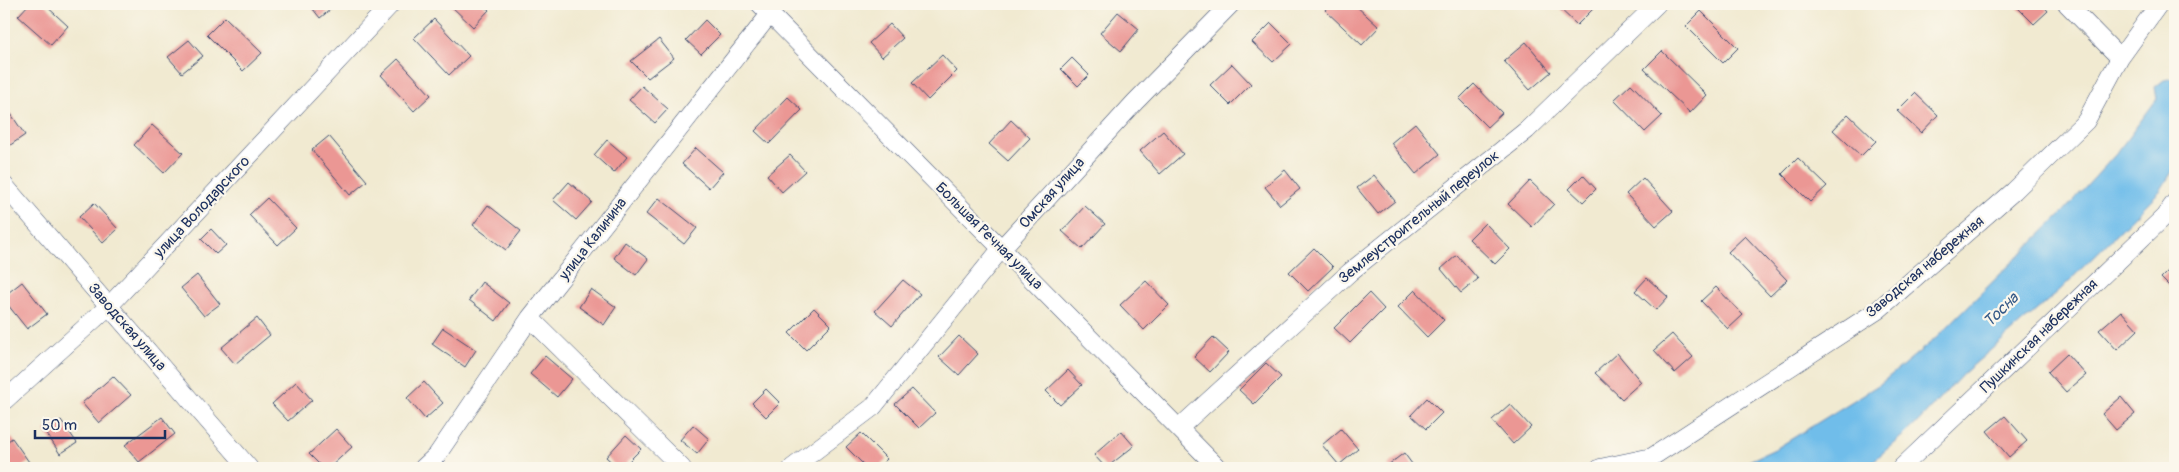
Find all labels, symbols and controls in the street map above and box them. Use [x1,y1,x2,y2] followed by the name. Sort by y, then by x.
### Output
[1335,146,1503,288] street label: Землеустроительный переулок
[149,152,254,263] street label: улица Володарского
[1015,153,1089,233] street label: Омская улица
[931,178,1047,294] street label: Большая Речная улица
[554,194,631,285] street label: улица Калинина
[1862,212,1988,322] street label: Заводская набережная
[1976,275,2102,397] street label: Пушкинская набережная
[84,279,170,375] street label: Заводская улица
[1979,287,2024,331] water label: Тосна
[35,407,165,439] scale bar
[42,416,77,435] text: 50 m

